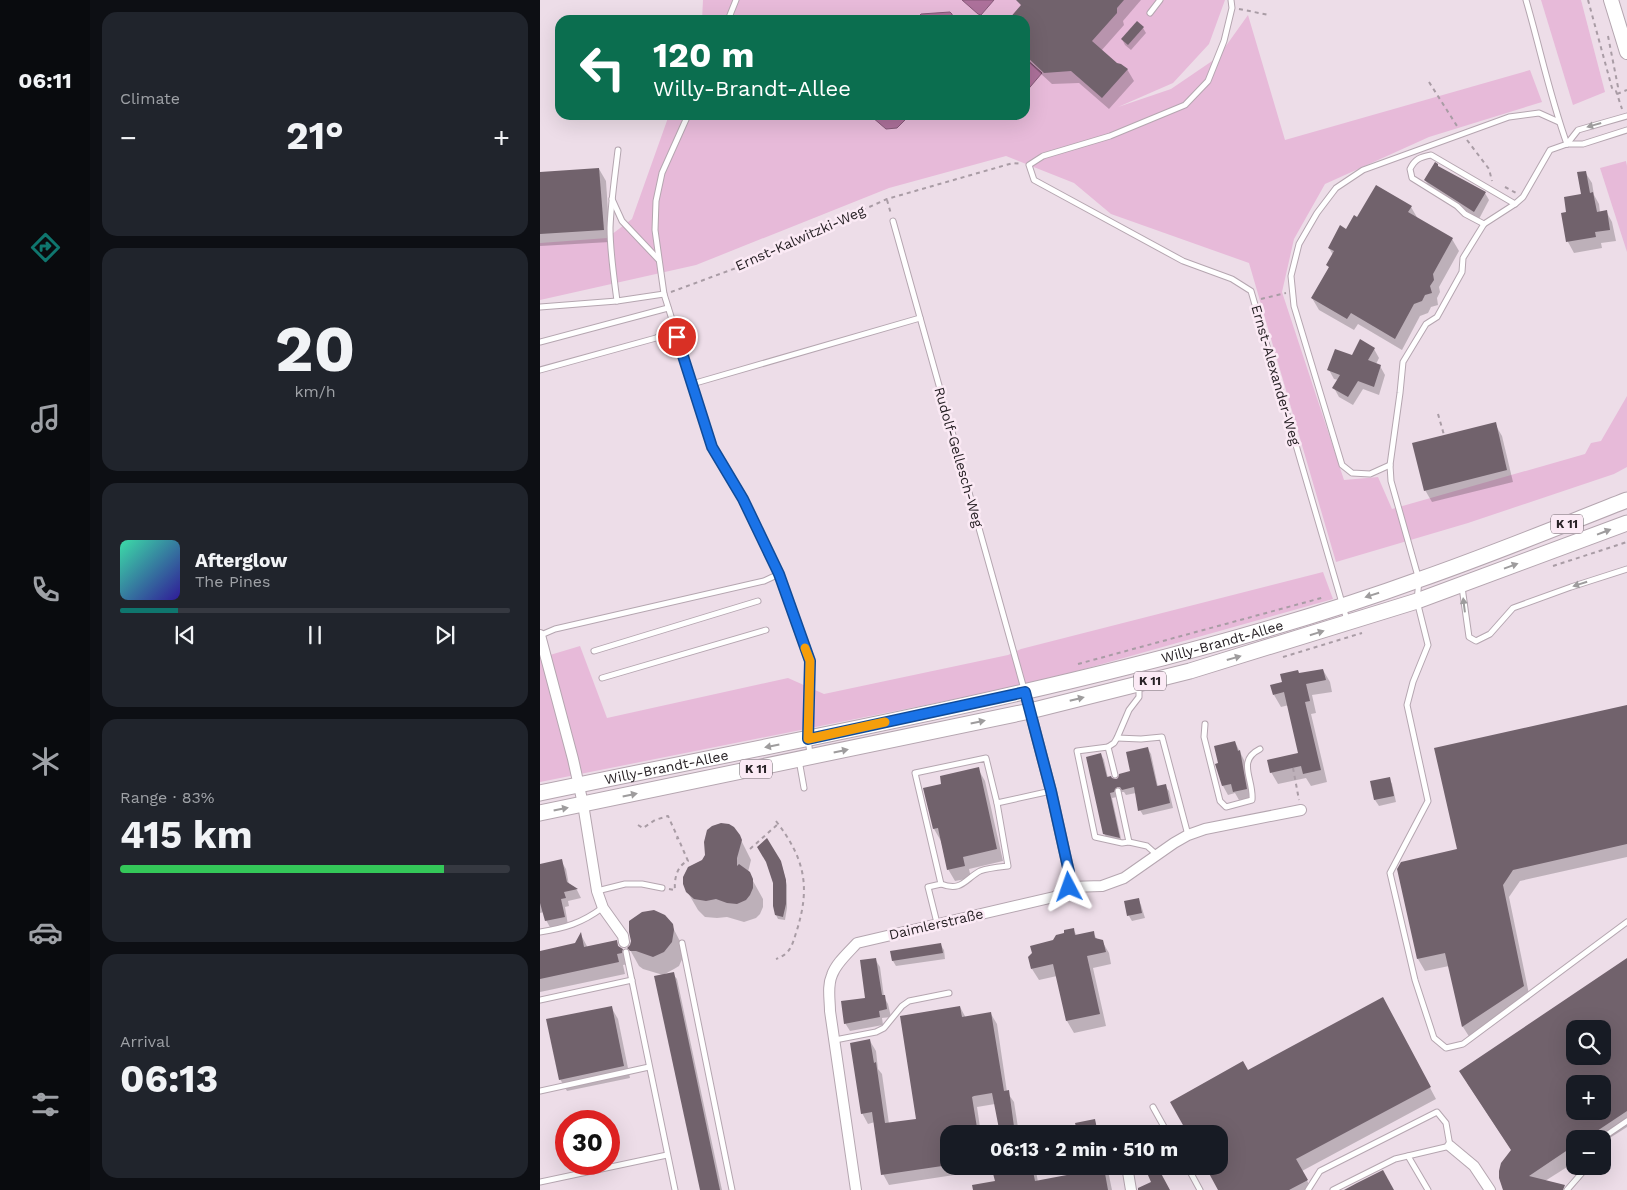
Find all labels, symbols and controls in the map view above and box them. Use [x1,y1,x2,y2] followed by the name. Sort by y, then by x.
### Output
[653,34,754,76] text: 120 m
[570,35,635,100] icon: left
[18,68,72,93] text: 06:11
[653,76,851,101] text: Willy-Brandt-Allee
[120,89,180,108] text: Climate
[286,114,344,158] text: 21°
[120,121,137,154] text: −
[493,121,510,154] text: +
[1586,122,1601,130] one-way arrow
[733,202,868,274] street label: Ernst-Kalwitzki-Weg
[28,230,63,265] icon: directions
[1248,303,1304,448] street label: Ernst-Alexander-Weg
[275,311,355,387] text: 20
[656,316,698,358] pin
[663,323,691,351] icon: arrive
[294,382,336,401] text: km/h
[931,385,987,529] street label: Rudolf-Gellesch-Weg
[28,401,63,436] icon: music
[1551,514,1583,534] road number: K 11
[1597,528,1612,536] one-way arrow
[195,549,287,572] text: Afterglow
[1504,562,1519,569] one-way arrow
[28,572,63,607] icon: phone
[195,572,271,591] text: The Pines
[1573,580,1588,588] one-way arrow
[1365,592,1380,600] one-way arrow
[1460,597,1468,613] one-way arrow
[1159,617,1285,666] street label: Willy-Brandt-Allee
[171,621,199,649] icon: previous
[301,621,329,649] icon: pause
[431,621,459,649] icon: next
[1309,628,1324,636] one-way arrow
[1227,653,1242,661] one-way arrow
[1134,671,1166,690] road number: K 11
[1069,695,1084,703] one-way arrow
[970,718,986,726] one-way arrow
[764,742,780,750] one-way arrow
[28,744,63,779] icon: climate
[603,747,730,787] street label: Willy-Brandt-Allee
[833,747,848,755] one-way arrow
[740,760,772,779] road number: K 11
[120,788,214,807] text: Range · 83%
[623,790,639,798] one-way arrow
[554,804,570,812] one-way arrow
[120,813,252,857] text: 415 km
[1042,860,1094,912] position arrow
[887,905,985,943] street label: Daimlerstraße
[28,915,63,950] icon: car
[1566,1020,1611,1175] map controls
[1566,1020,1611,1065] button: search
[120,1032,170,1051] text: Arrival
[120,1057,218,1101] text: 06:13
[1566,1075,1611,1120] button: +
[28,1087,63,1122] icon: filters
[555,1110,620,1175] speed limit sign: 30
[1566,1130,1611,1175] button: −
[990,1138,1178,1161] text: 06:13 · 2 min · 510 m

